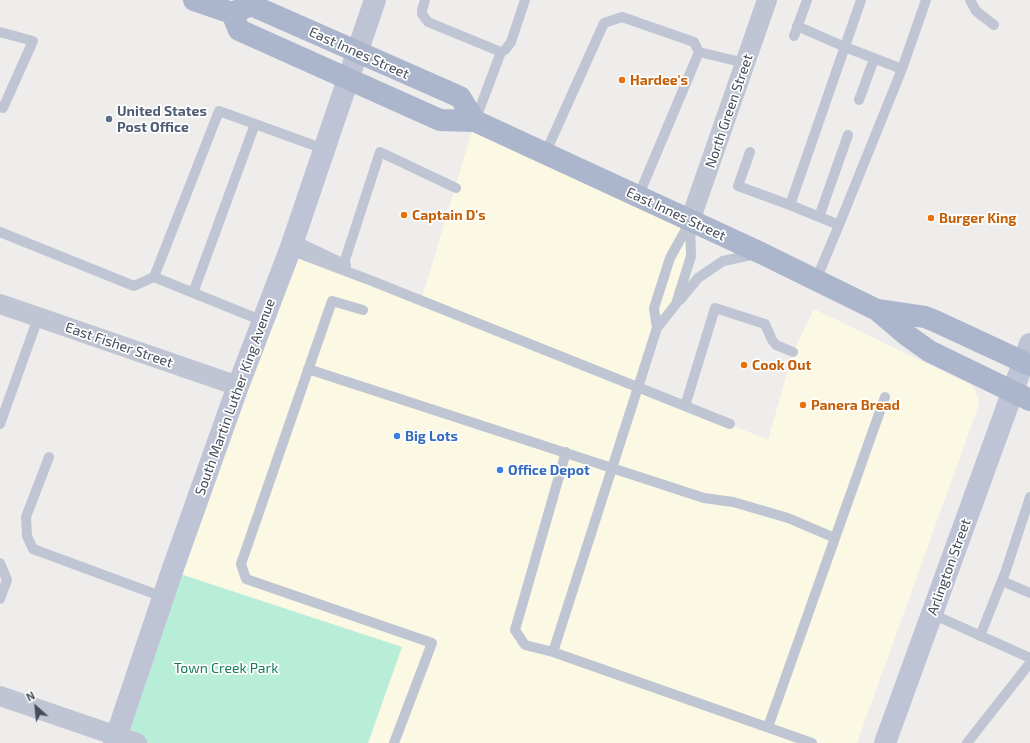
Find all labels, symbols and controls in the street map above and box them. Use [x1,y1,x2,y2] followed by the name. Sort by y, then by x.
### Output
[306,23,412,83] street label: East Innes Street
[702,52,756,170] street label: North Green Street
[630,72,688,88] place label: Hardee's
[617,75,627,85] marker: Hardee's
[117,103,207,136] place label: United States Post Office
[104,114,114,124] marker: United States Post Office
[624,184,728,244] street label: East Innes Street
[412,207,486,223] place label: Captain D's
[399,210,409,220] marker: Captain D's
[939,210,1016,226] place label: Burger King
[926,213,936,223] marker: Burger King
[191,296,279,498] street label: South Martin Luther King Avenue
[63,319,175,371] street label: East Fisher Street
[752,357,811,373] place label: Cook Out
[739,360,749,370] marker: Cook Out
[811,397,900,413] place label: Panera Bread
[798,400,808,410] marker: Panera Bread
[405,428,458,444] place label: Big Lots
[392,431,402,441] marker: Big Lots
[508,462,590,478] place label: Office Depot
[495,465,505,475] marker: Office Depot
[924,517,974,617] street label: Arlington Street
[174,660,278,676] park label: Town Creek Park
[16,687,56,727] north arrow
[24,688,37,703] text: N

